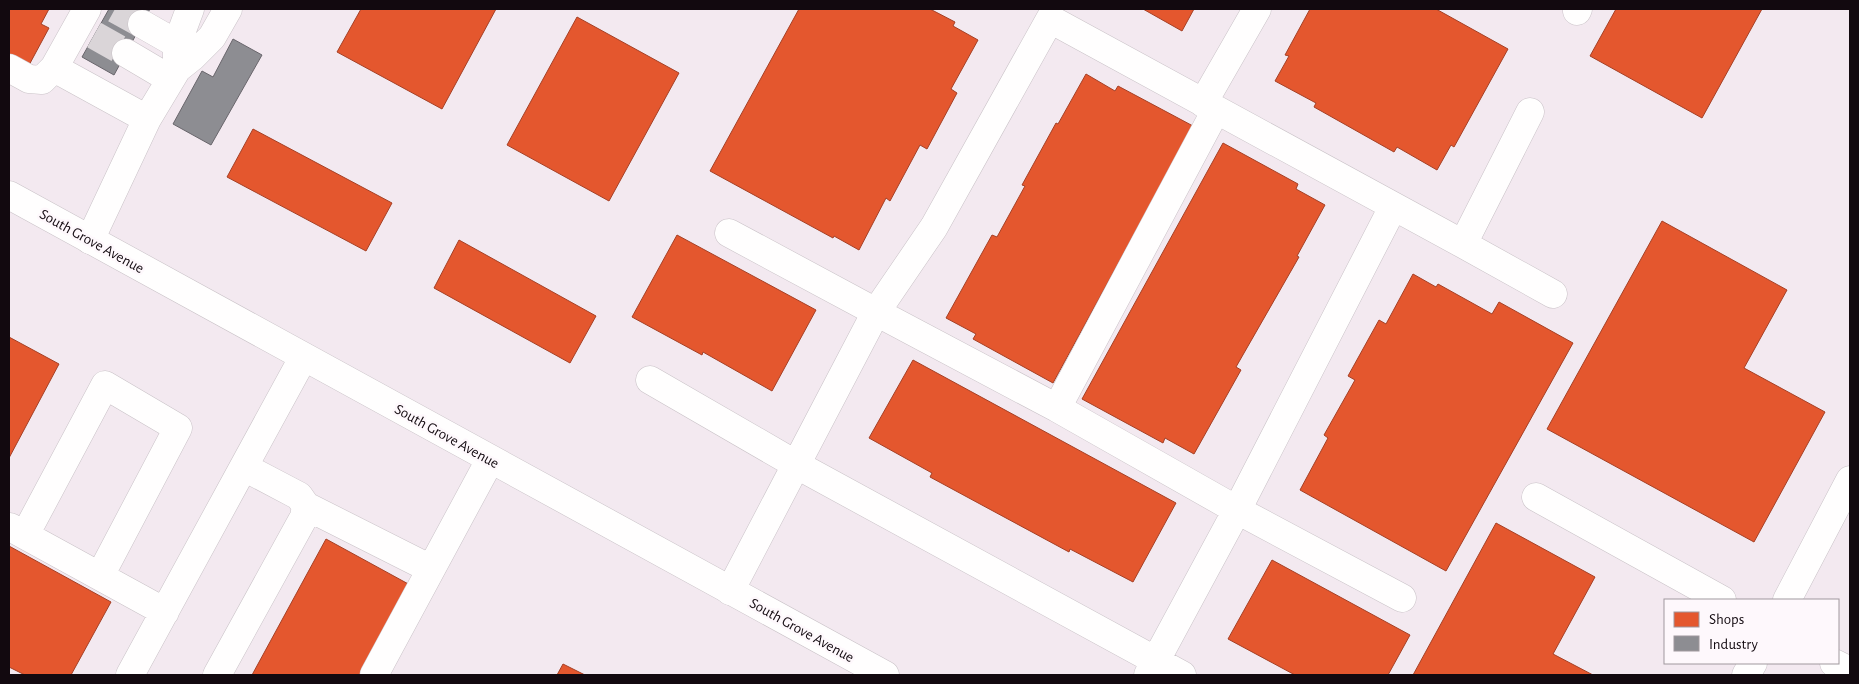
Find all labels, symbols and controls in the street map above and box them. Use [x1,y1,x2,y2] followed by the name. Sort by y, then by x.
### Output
[37,207,147,276] street label: South Grove Avenue
[392,402,502,471] street label: South Grove Avenue
[747,596,857,665] street label: South Grove Avenue
[1664,599,1839,664] legend
[1709,612,1744,627] text: Shops
[1709,637,1758,652] text: Industry

